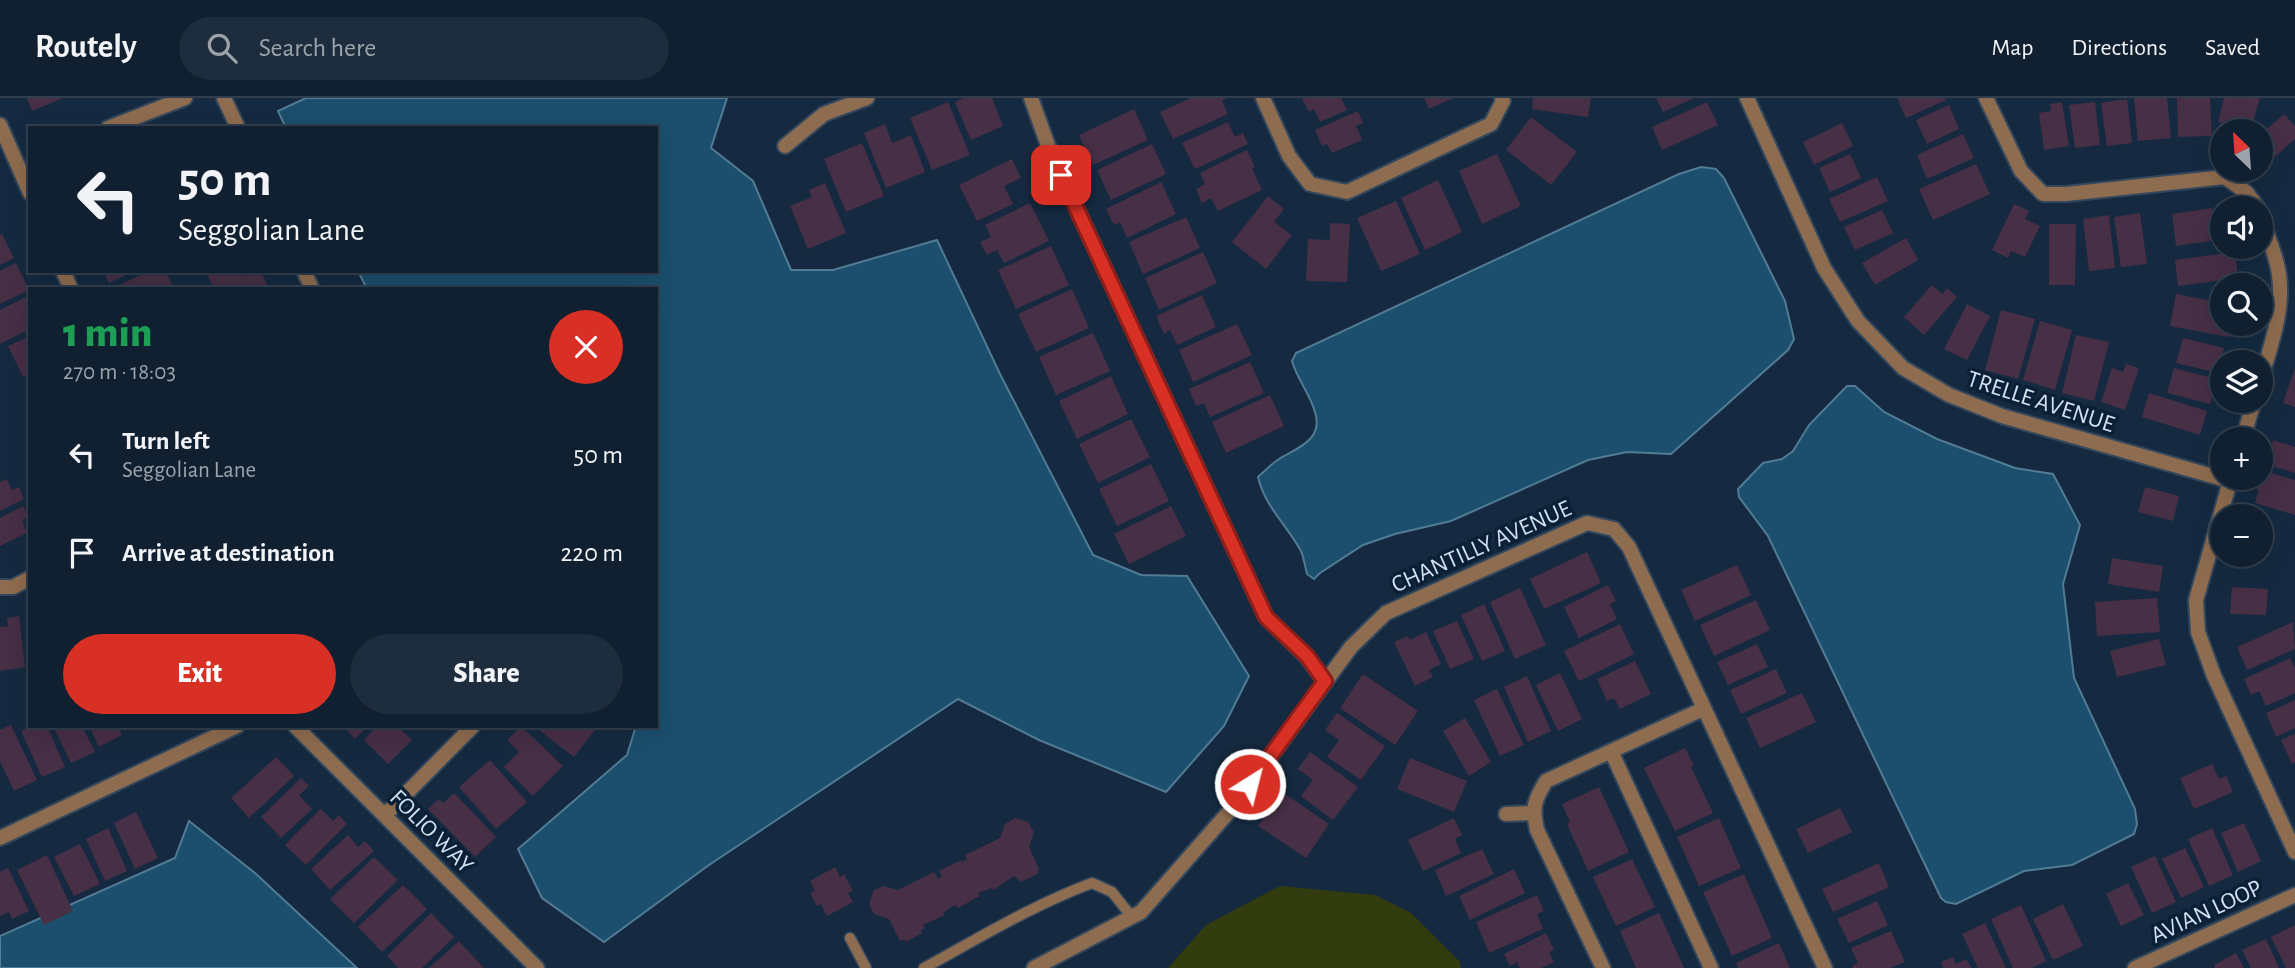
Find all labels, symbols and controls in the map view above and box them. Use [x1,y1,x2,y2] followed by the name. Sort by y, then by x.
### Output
[179,17,669,80] search box
[203,29,241,67] icon: search
[35,31,137,64] text: Routely
[259,35,376,61] text: Search here
[1991,36,2033,60] text: Map
[2071,36,2167,60] text: Directions
[2205,36,2260,60] text: Saved
[2210,119,2273,182] north arrow
[2210,119,2273,567] map controls
[1031,145,1091,205] pin
[63,154,154,245] icon: left
[178,156,272,205] text: 50 m
[1042,156,1080,194] icon: arrive
[2210,196,2273,259] button: sound
[178,214,365,246] text: Seggolian Lane
[2210,273,2273,336] button: search
[549,310,623,384] button: close
[63,312,152,354] text: 1 min
[2210,350,2273,413] button: layers
[63,361,176,384] text: 270 m · 18:03
[1964,367,2118,437] street label: TRELLE AVENUE
[2210,427,2273,490] button: +
[122,428,210,454] text: Turn left
[63,436,101,474] icon: left
[573,442,623,468] text: 50 m
[122,459,256,482] text: Seggolian Lane
[1388,496,1575,597] street label: CHANTILLY AVENUE
[2210,504,2273,567] button: −
[63,534,101,572] icon: arrive
[122,540,335,566] text: Arrive at destination
[561,540,623,566] text: 220 m
[63,634,336,714] button: Exit
[350,634,623,714] button: Share
[1213,747,1287,821] position arrow
[385,785,478,878] street label: FOLIO WAY
[2147,876,2266,948] street label: AVIAN LOOP

